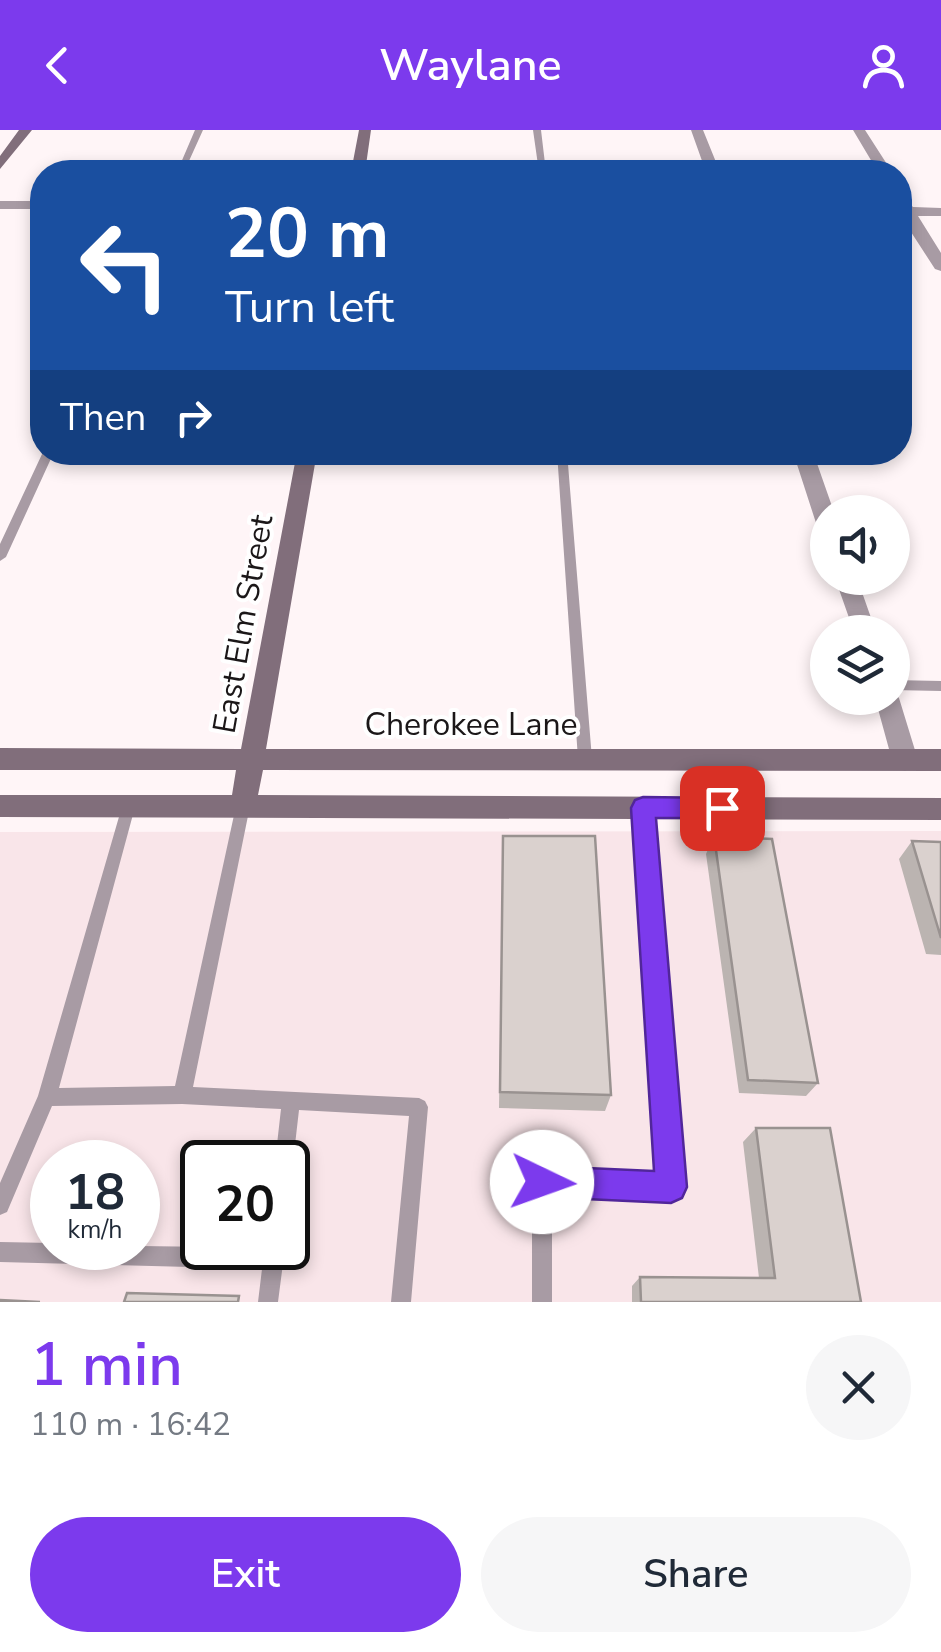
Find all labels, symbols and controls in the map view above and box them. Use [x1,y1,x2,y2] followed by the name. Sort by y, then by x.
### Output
[379,35,562,96] text: Waylane
[30,38,85,93] icon: back
[856,38,911,93] icon: person
[225,186,389,282] text: 20 m
[60,200,190,330] icon: left
[225,277,394,338] text: Turn left
[166,390,221,445] icon: right
[60,392,146,443] text: Then
[810,495,910,715] map controls
[810,495,910,595] button: sound
[203,511,284,737] street label: East Elm Street
[810,615,910,715] button: layers
[364,703,578,746] street label: Cherokee Lane
[680,766,765,851] pin
[695,781,750,836] icon: arrive
[490,1130,594,1234] position arrow
[180,1140,310,1270] speed limit sign: 20
[65,1158,125,1227] text: 18
[67,1213,123,1247] text: km/h
[30,1324,183,1406] text: 1 min
[806,1335,911,1440] button: close
[30,1403,231,1446] text: 110 m · 16:42
[30,1517,461,1632] button: Exit
[481,1517,911,1632] button: Share

